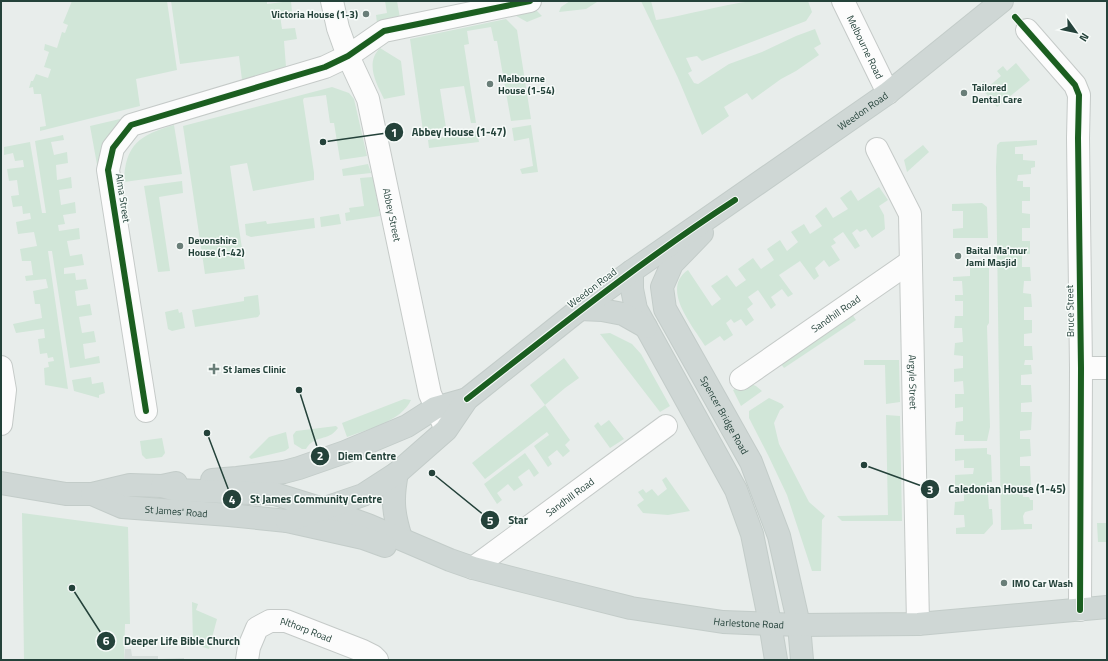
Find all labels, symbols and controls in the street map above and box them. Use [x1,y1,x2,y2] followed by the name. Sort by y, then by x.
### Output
[271,7,358,22] place label: Victoria House (1-3)
[361,9,371,19] marker: Victoria House (1-3)
[843,12,887,81] street label: Melbourne Road
[1056,12,1096,52] north arrow
[1076,30,1093,45] text: N
[498,71,555,98] place label: Melbourne House (1-54)
[485,79,495,89] marker: Melbourne House (1-54)
[972,80,1022,107] place label: Tailored Dental Care
[834,88,891,134] street label: Weedon Road
[959,88,969,98] marker: Tailored Dental Care
[384,121,514,144] callout: Abbey House (1-47)
[391,123,397,142] text: 1
[412,124,506,140] text: Abbey House (1-47)
[112,172,134,224] street label: Alma Street
[379,187,405,243] street label: Abbey Street
[188,233,245,260] place label: Devonshire House (1-42)
[175,241,185,251] marker: Devonshire House (1-42)
[966,243,1027,270] place label: Baital Ma'mur Jami Masjid
[953,251,963,261] marker: Baital Ma'mur Jami Masjid
[564,264,620,312] street label: Weedon Road
[1062,284,1078,337] street label: Bruce Street
[808,291,863,336] street label: Sandhill Road
[905,355,921,410] street label: Argyle Street
[223,362,287,377] place label: St James Clinic
[208,363,220,375] marker: St James Clinic
[697,373,753,457] street label: Spencer Bridge Road
[310,445,404,468] callout: Diem Centre
[317,446,323,465] text: 2
[338,448,397,464] text: Diem Centre
[542,474,597,520] street label: Sandhill Road
[920,478,1073,501] callout: Caledonian House (1-45)
[927,480,933,499] text: 3
[948,481,1066,497] text: Caledonian House (1-45)
[222,488,390,511] callout: St James Community Centre
[229,490,236,509] text: 4
[250,491,382,507] text: St James Community Centre
[144,501,208,521] street label: St James' Road
[480,509,536,532] callout: Star
[487,511,494,530] text: 5
[508,512,528,528] text: Star
[1012,576,1073,591] place label: IMO Car Wash
[999,578,1009,588] marker: IMO Car Wash
[713,613,784,632] street label: Harlestone Road
[280,614,334,646] street label: Althorp Road
[96,629,248,652] callout: Deeper Life Bible Church
[103,631,110,650] text: 6
[124,633,240,649] text: Deeper Life Bible Church

